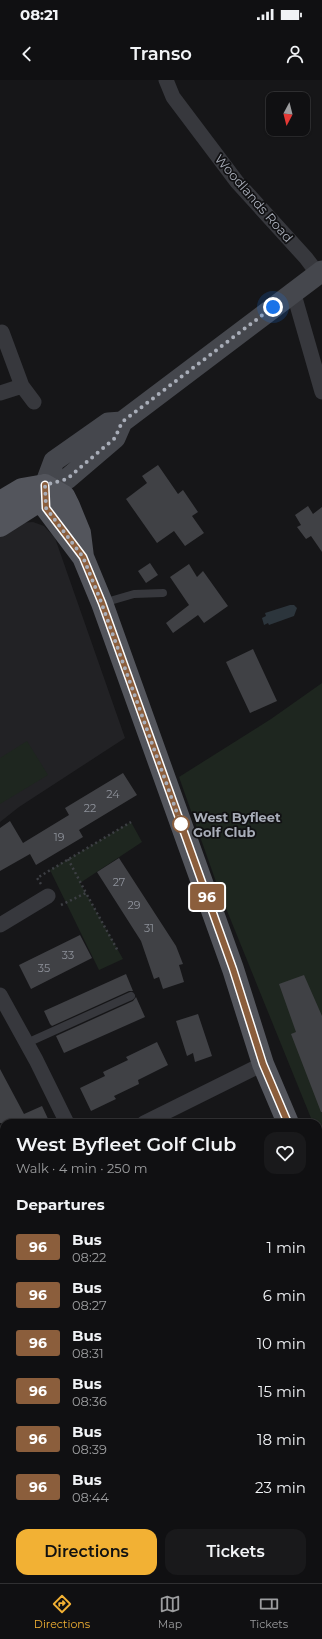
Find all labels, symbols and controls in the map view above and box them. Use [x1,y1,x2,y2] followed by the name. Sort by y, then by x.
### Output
[20,5,59,24] text: 08:21
[16,43,38,65] icon: back
[130,43,192,65] text: Transo
[284,43,306,65] icon: person
[266,92,310,136] north arrow
[266,92,310,136] map controls
[211,151,297,245] street label: Woodlands Road
[263,297,283,317] your location
[106,787,120,801] house number: 24
[84,801,96,815] house number: 22
[193,809,281,840] place label: West Byfleet Golf Club
[172,815,190,833] marker: West Byfleet Golf Club
[54,830,65,844] house number: 19
[113,875,125,889] house number: 27
[189,884,225,910] line badge: 96
[198,888,216,906] text: 96
[128,898,141,912] house number: 29
[144,921,154,935] house number: 31
[62,948,74,962] house number: 33
[38,961,50,975] house number: 35
[264,1132,306,1174] button: heart
[16,1133,236,1156] text: West Byfleet Golf Club
[16,1160,147,1176] text: Walk · 4 min · 250 m
[16,1195,105,1214] text: Departures
[72,1230,102,1249] text: Bus
[29,1238,47,1256] text: 96
[267,1238,306,1257] text: 1 min
[72,1249,106,1265] text: 08:22
[72,1278,102,1297] text: Bus
[29,1286,47,1304] text: 96
[263,1286,306,1305] text: 6 min
[72,1297,107,1313] text: 08:27
[72,1326,102,1345] text: Bus
[29,1334,47,1352] text: 96
[257,1334,306,1353] text: 10 min
[72,1345,104,1361] text: 08:31
[72,1374,102,1393] text: Bus
[29,1382,47,1400] text: 96
[258,1382,306,1401] text: 15 min
[72,1393,107,1409] text: 08:36
[72,1422,102,1441] text: Bus
[29,1430,47,1448] text: 96
[257,1430,306,1449] text: 18 min
[72,1441,107,1457] text: 08:39
[72,1470,102,1489] text: Bus
[29,1478,47,1496] text: 96
[255,1478,306,1497] text: 23 min
[72,1489,109,1505] text: 08:44
[16,1529,157,1575] button: Directions
[165,1529,306,1575] button: Tickets
[34,1593,90,1631] tab: Directions
[158,1593,182,1631] tab: Map
[250,1593,288,1631] tab: Tickets

